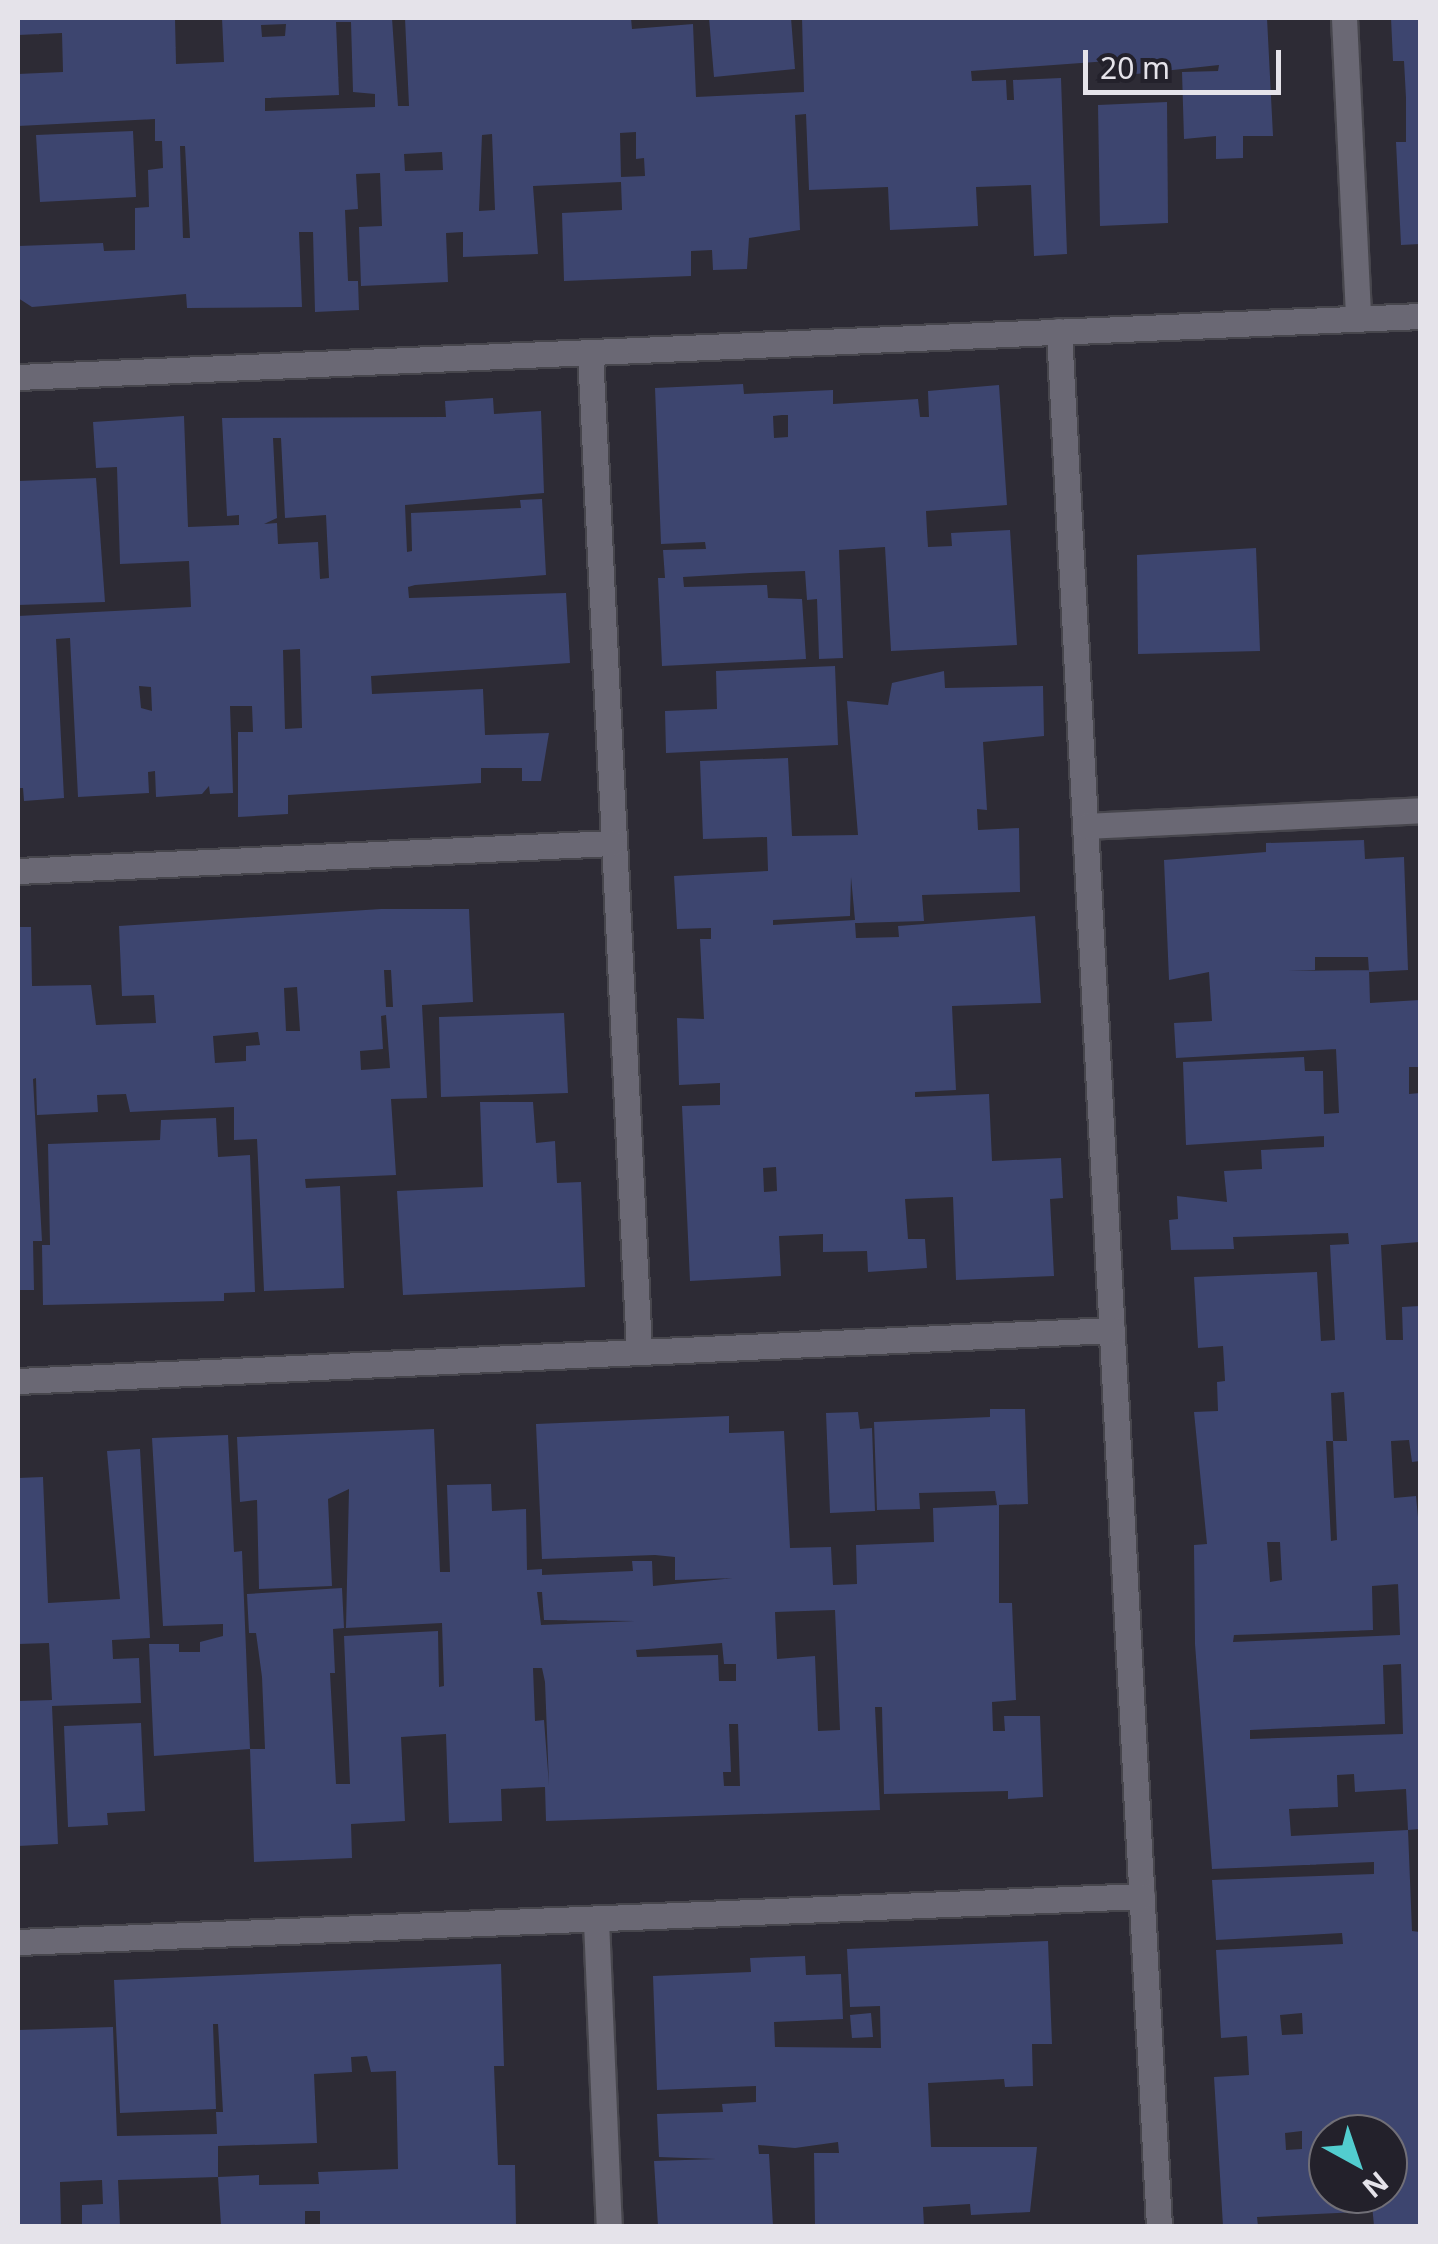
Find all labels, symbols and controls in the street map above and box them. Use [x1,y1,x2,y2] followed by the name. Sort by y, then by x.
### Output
[1088,30,1286,92] scale bar
[1100,47,1170,88] text: 20 m
[1308,2114,1408,2214] north arrow
[1355,2164,1397,2207] text: N

